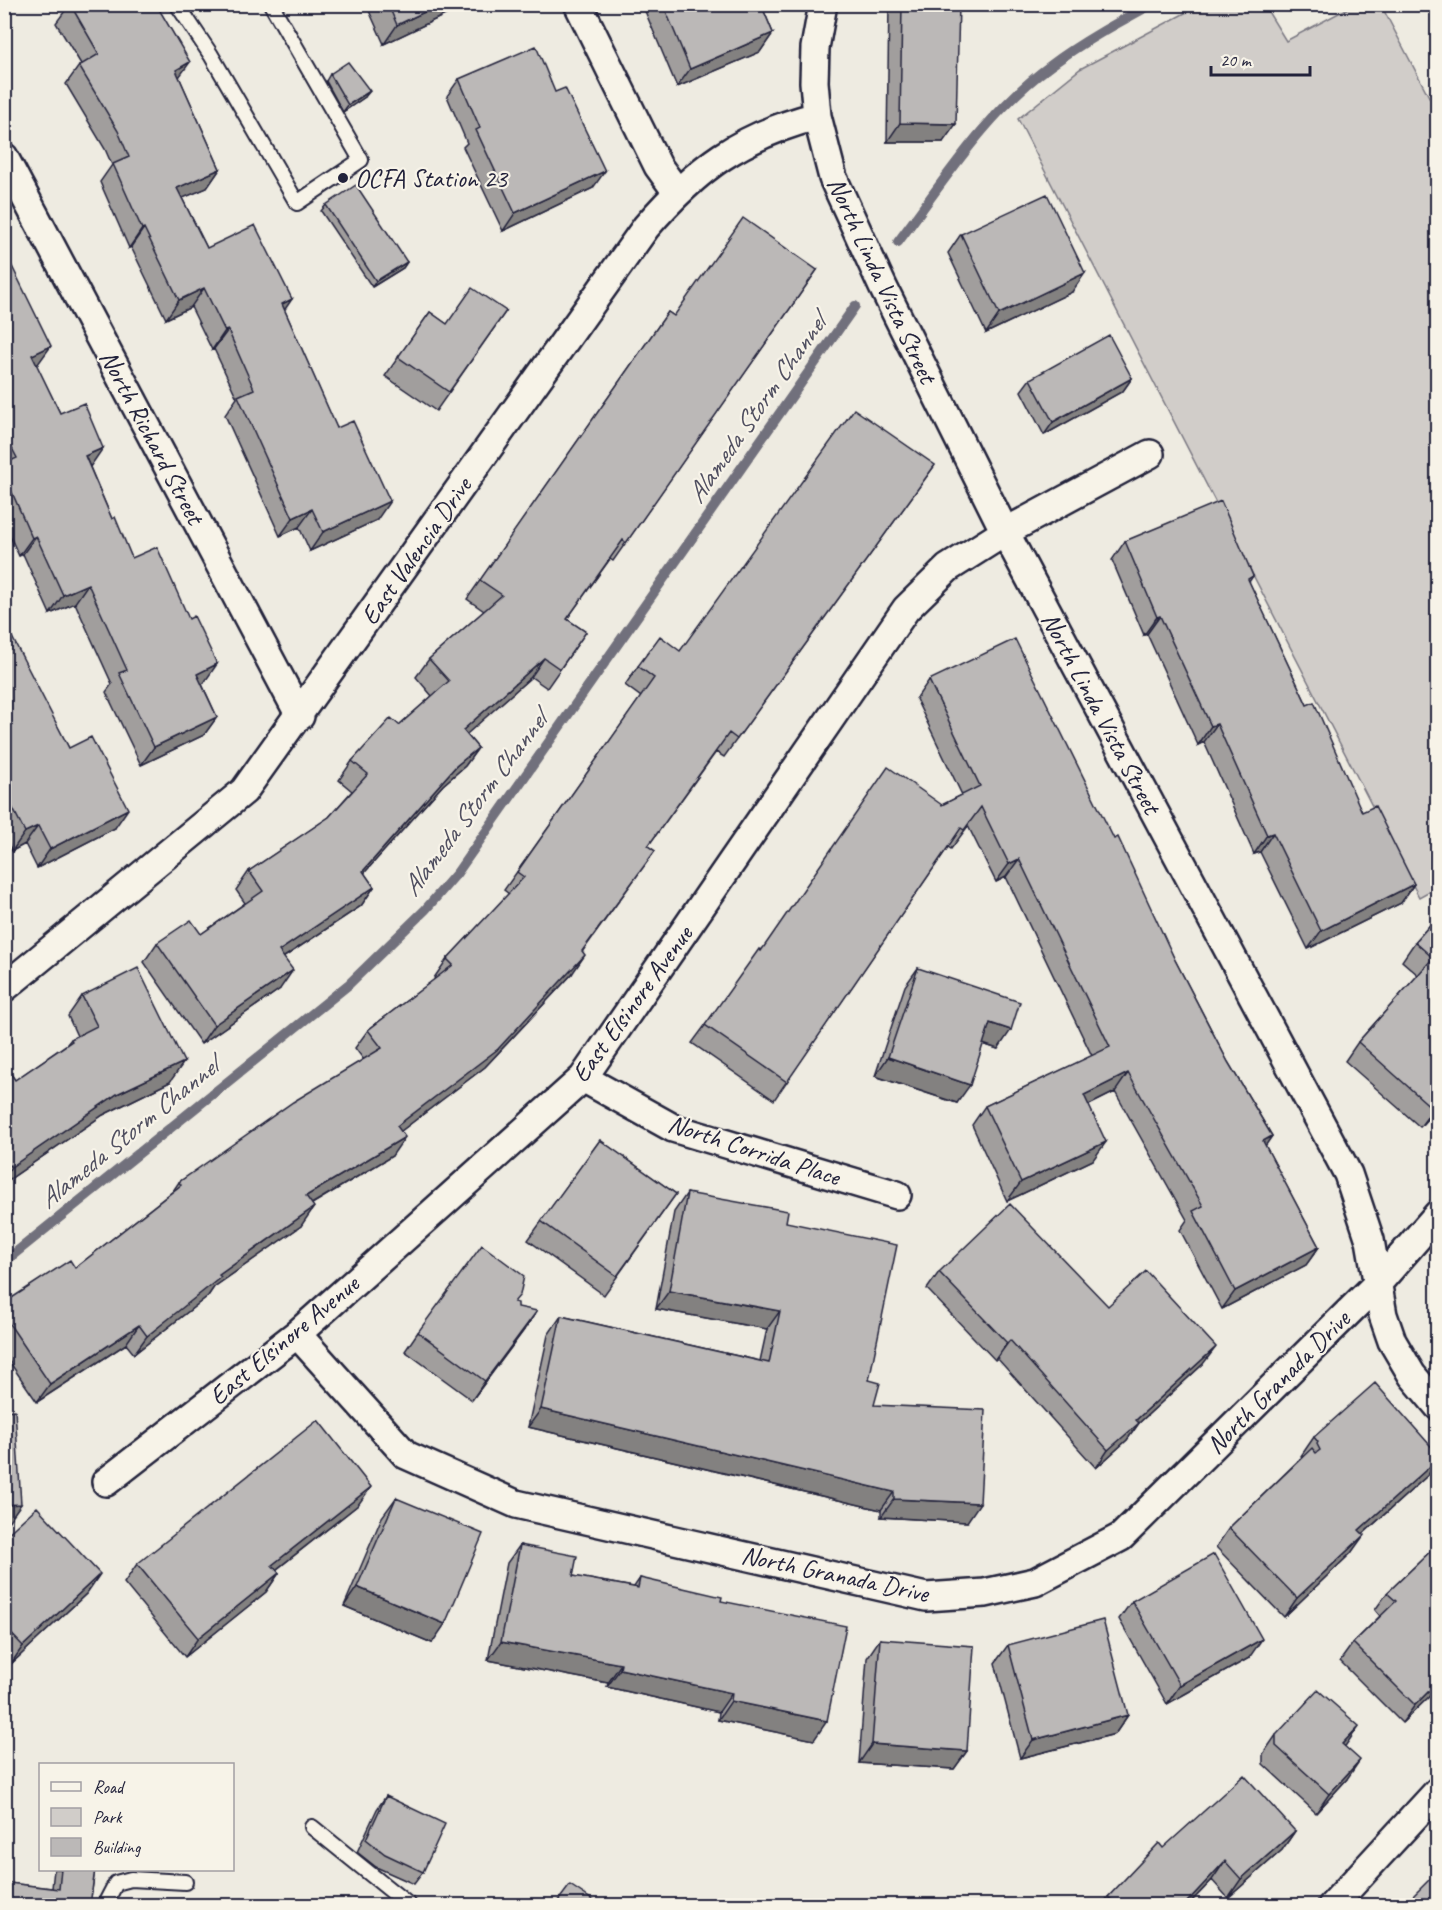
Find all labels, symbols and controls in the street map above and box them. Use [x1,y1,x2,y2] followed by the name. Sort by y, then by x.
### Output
[1211,39,1310,77] scale bar
[1220,49,1253,71] text: 20 m
[355,162,509,195] place label: OCFA Station 23
[336,171,350,185] marker: OCFA Station 23
[820,172,945,390] street label: North Linda Vista Street
[679,301,839,509] water label: Alameda Storm Channel
[92,344,213,532] street label: North Richard Street
[353,469,480,631] street label: East Valencia Drive
[1034,607,1169,822] street label: North Linda Vista Street
[394,698,560,902] water label: Alameda Storm Channel
[564,918,701,1089] street label: East Elsinore Avenue
[31,1044,232,1216] water label: Alameda Storm Channel
[664,1107,846,1194] street label: North Corrida Place
[202,1267,367,1412] street label: East Elsinore Avenue
[1199,1302,1358,1461] street label: North Granada Drive
[738,1538,933,1610] street label: North Granada Drive
[39,1763,234,1871] legend
[93,1776,126,1798] text: Road
[93,1806,123,1828] text: Park
[93,1836,142,1858] text: Building

